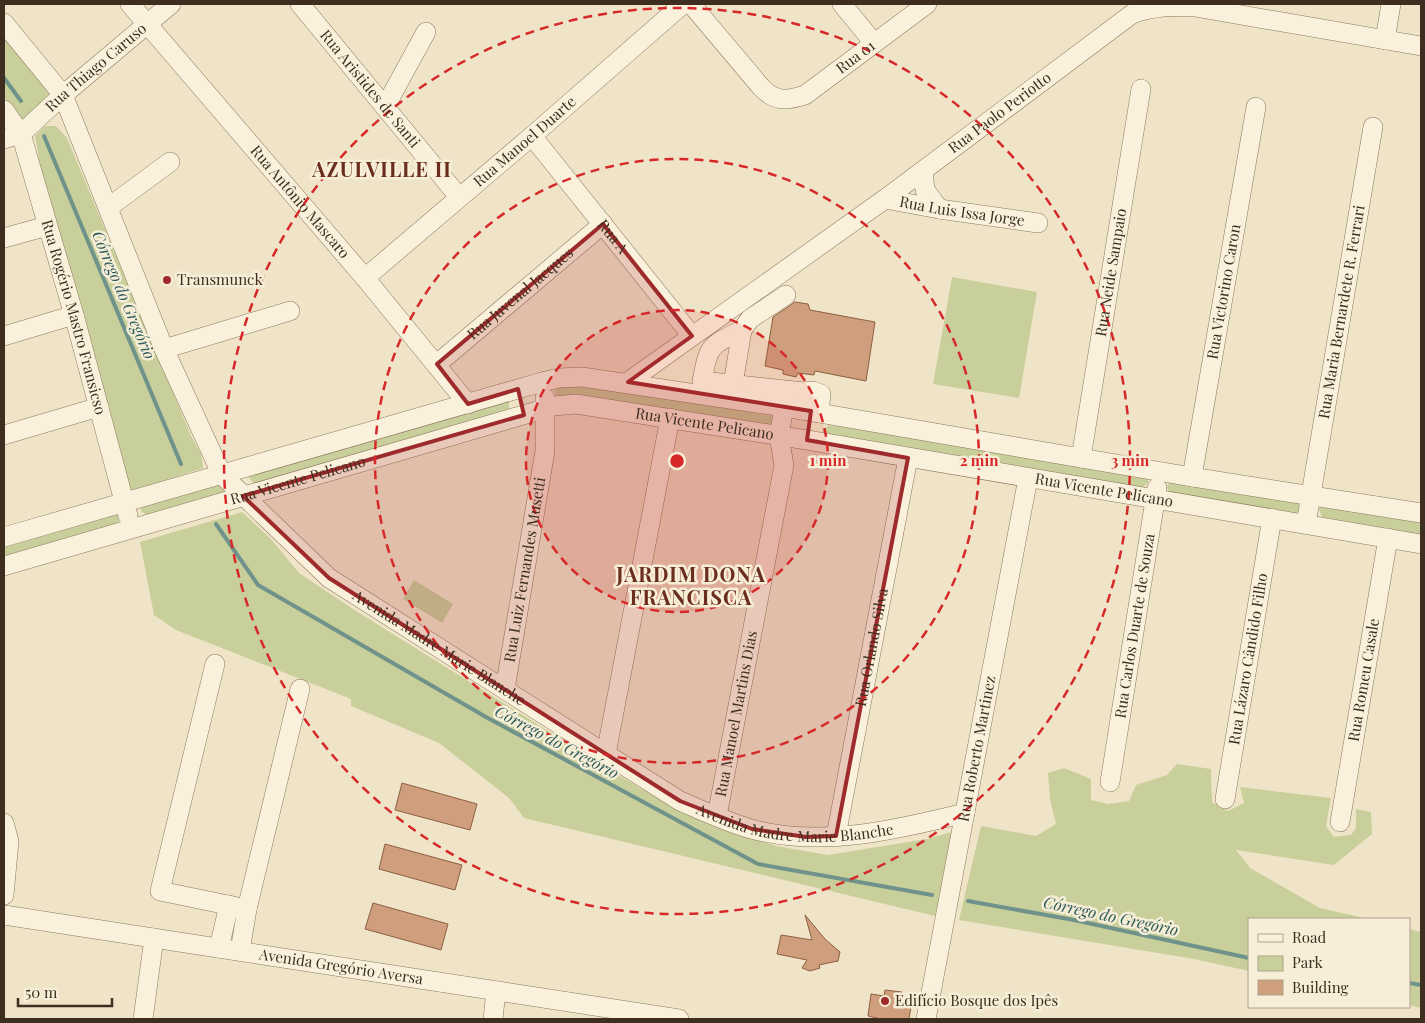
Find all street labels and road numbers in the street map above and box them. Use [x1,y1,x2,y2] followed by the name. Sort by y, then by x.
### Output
[40,18,150,116] street label: Rua Thiago Caruso
[316,25,426,152] street label: Rua Aristides de Santi
[831,35,879,78] street label: Rua 01
[944,67,1055,157] street label: Rua Paolo Periotto
[469,91,580,191] street label: Rua Manoel Duarte
[247,141,355,262] street label: Rua Antônio Mascaro
[898,191,1026,230] street label: Rua Luis Issa Jorge
[1313,203,1369,420] street label: Rua Maria Bernardete R. Ferrari
[1090,207,1130,338] street label: Rua Neide Sampaio
[594,215,634,258] street label: Rua A
[38,217,111,417] street label: Rua Rogério Mastro Fransicso
[1202,222,1245,361] street label: Rua Victorino Caron
[462,242,577,343] street label: Rua Juvenal Jacques
[634,402,775,444] street label: Rua Vicente Pelicano
[228,450,367,509] street label: Rua Vicente Pelicano
[1034,468,1175,511] street label: Rua Vicente Pelicano
[499,475,550,664] street label: Rua Luiz Fernandes Musetti
[1109,532,1159,720] street label: Rua Carlos Duarte de Souza
[1223,571,1272,746] street label: Rua Lázaro Cândido Filho
[349,584,530,709] street label: Avenida Madre Marie Blanche
[850,586,892,708] street label: Rua Orlando Silva
[1343,617,1383,743] street label: Rua Romeu Casale
[710,629,761,798] street label: Rua Manoel Martins Dias
[952,674,1000,823] street label: Rua Roberto Martinez
[693,798,895,846] street label: Avenida Madre Marie Blanche
[257,943,425,989] street label: Avenida Gregório Aversa

